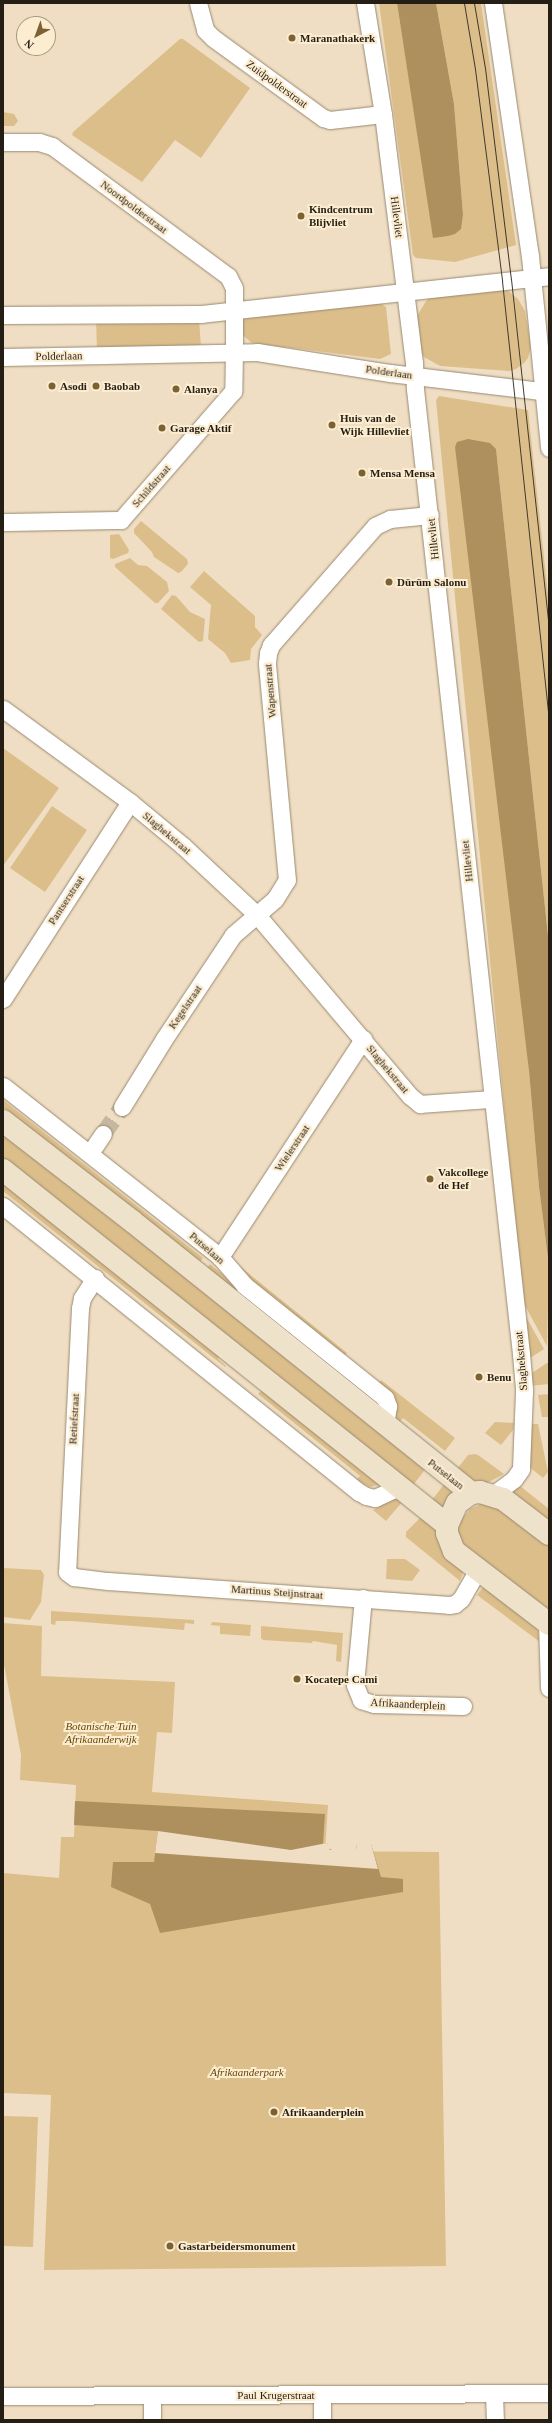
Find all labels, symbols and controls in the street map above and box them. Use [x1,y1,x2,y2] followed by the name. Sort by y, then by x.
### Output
[16,16,56,56] north arrow
[300,31,375,45] place label: Maranathakerk
[287,33,297,43] marker: Maranathakerk
[22,37,36,51] text: N
[244,57,310,111] street label: Zuidpolderstraat
[98,178,170,236] street label: Noordpolderstraat
[388,196,406,238] street label: Hillevliet
[309,203,373,229] place label: Kindcentrum Blijvliet
[296,211,306,221] marker: Kindcentrum Blijvliet
[35,349,83,363] street label: Polderlaan
[365,362,413,382] street label: Polderlaan
[60,379,87,393] place label: Asodi
[104,379,140,393] place label: Baobab
[47,381,57,391] marker: Asodi
[91,381,101,391] marker: Baobab
[184,382,218,396] place label: Alanya
[171,384,181,394] marker: Alanya
[340,412,409,438] place label: Huis van de Wijk Hillevliet
[327,420,337,430] marker: Huis van de Wijk Hillevliet
[170,421,232,435] place label: Garage Aktif
[157,423,167,433] marker: Garage Aktif
[129,462,173,510] street label: Schildstraat
[370,466,435,480] place label: Mensa Mensa
[357,468,367,478] marker: Mensa Mensa
[424,518,442,560] street label: Hillevliet
[397,575,466,589] place label: Dürüm Salonu
[384,577,394,587] marker: Dürüm Salonu
[261,663,279,719] street label: Wapenstraat
[140,809,194,857] street label: Slaghekstraat
[458,840,476,882] street label: Hillevliet
[45,873,87,927] street label: Pantserstraat
[166,983,204,1031] street label: Kegelstraat
[364,1042,412,1096] street label: Slaghekstraat
[272,1122,312,1174] street label: Wielerstraat
[438,1166,488,1192] place label: Vakcollege de Hef
[425,1174,435,1184] marker: Vakcollege de Hef
[187,1229,227,1267] street label: Putselaan
[512,1331,530,1391] street label: Slaghekstraat
[487,1370,511,1384] place label: Benu
[474,1372,484,1382] marker: Benu
[66,1393,82,1445] street label: Retiefstraat
[425,1456,467,1492] street label: Putselaan
[231,1582,323,1602] street label: Martinus Steijnstraat
[305,1672,377,1686] place label: Kocatepe Cami
[292,1674,302,1684] marker: Kocatepe Cami
[370,1695,446,1713] street label: Afrikaanderplein
[65,1720,137,1746] park label: Botanische Tuin Afrikaanderwijk
[210,2065,284,2079] park label: Afrikaanderpark
[282,2105,364,2119] place label: Afrikaanderplein
[269,2107,279,2117] marker: Afrikaanderplein
[178,2239,295,2253] place label: Gastarbeidersmonument
[165,2241,175,2251] marker: Gastarbeidersmonument
[237,2388,315,2402] street label: Paul Krugerstraat

